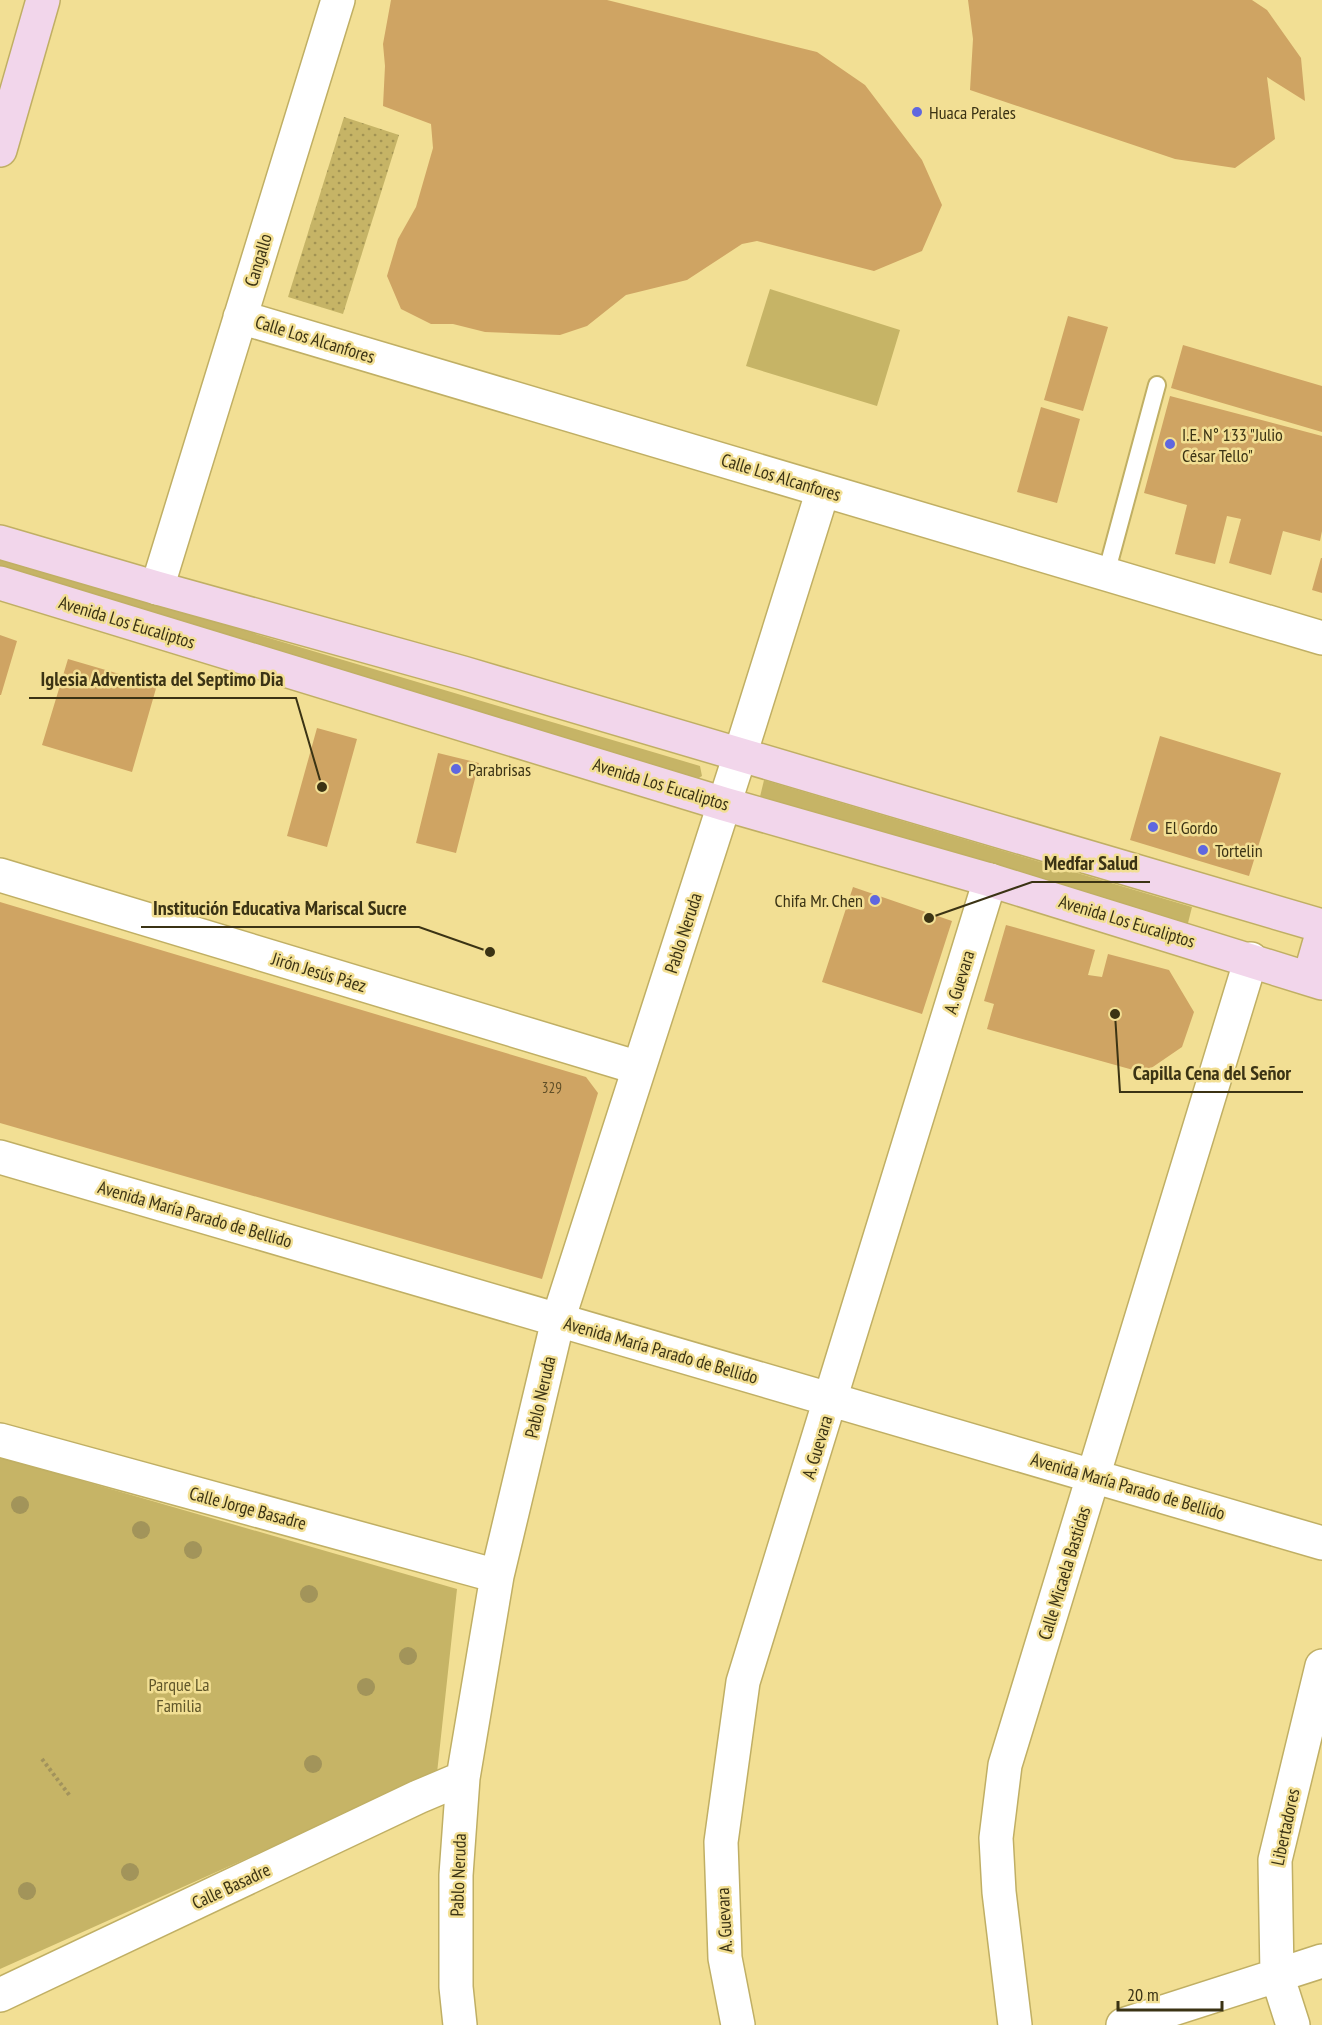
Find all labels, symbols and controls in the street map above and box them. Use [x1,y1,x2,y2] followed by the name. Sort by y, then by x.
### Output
[929,101,1016,124] place label: Huaca Perales
[910,105,924,119] marker: Huaca Perales
[239,230,277,289] street label: Cangallo
[253,310,377,368] street label: Calle Los Alcanfores
[1182,423,1283,467] place label: I.E. N° 133 "Julio César Tello"
[1163,437,1177,451] marker: I.E. N° 133 "Julio César Tello"
[719,448,843,506] street label: Calle Los Alcanfores
[56,590,198,654] street label: Avenida Los Eucaliptos
[29,660,296,698] callout: Iglesia Adventista del Septimo Dia
[41,666,283,692] text: Iglesia Adventista del Septimo Dia
[590,752,732,816] street label: Avenida Los Eucaliptos
[468,758,531,781] place label: Parabrisas
[449,762,463,776] marker: Parabrisas
[1165,816,1218,839] place label: El Gordo
[1146,820,1160,834] marker: El Gordo
[1215,839,1263,862] place label: Tortelin
[1196,843,1210,857] marker: Tortelin
[1032,844,1150,882] callout: Medfar Salud
[1044,850,1138,876] text: Medfar Salud
[141,889,419,927] callout: Institución Educativa Mariscal Sucre
[774,889,863,912] place label: Chifa Mr. Chen
[1056,889,1198,953] street label: Avenida Los Eucaliptos
[659,890,707,976] street label: Pablo Neruda
[868,893,882,907] marker: Chifa Mr. Chen
[153,895,407,921] text: Institución Educativa Mariscal Sucre
[268,946,369,997] street label: Jirón Jesús Páez
[939,948,979,1016] street label: A. Guevara
[1120,1054,1303,1092] callout: Capilla Cena del Señor
[1133,1060,1291,1086] text: Capilla Cena del Señor
[542,1078,562,1097] house number: 329
[95,1175,295,1253] street label: Avenida María Parado de Bellido
[561,1311,761,1389] street label: Avenida María Parado de Bellido
[519,1354,561,1440] street label: Pablo Neruda
[797,1413,837,1481] street label: A. Guevara
[1028,1447,1228,1525] street label: Avenida María Parado de Bellido
[187,1481,309,1535] street label: Calle Jorge Basadre
[1033,1504,1095,1642] street label: Calle Micaela Bastidas
[148,1673,210,1717] park label: Parque La Familia
[1266,1786,1304,1868] street label: Libertadores
[445,1833,471,1917] street label: Pablo Neruda
[188,1858,274,1914] street label: Calle Basadre
[711,1887,737,1953] street label: A. Guevara
[1118,1974,1222,2012] scale bar
[1127,1983,1159,2006] text: 20 m

